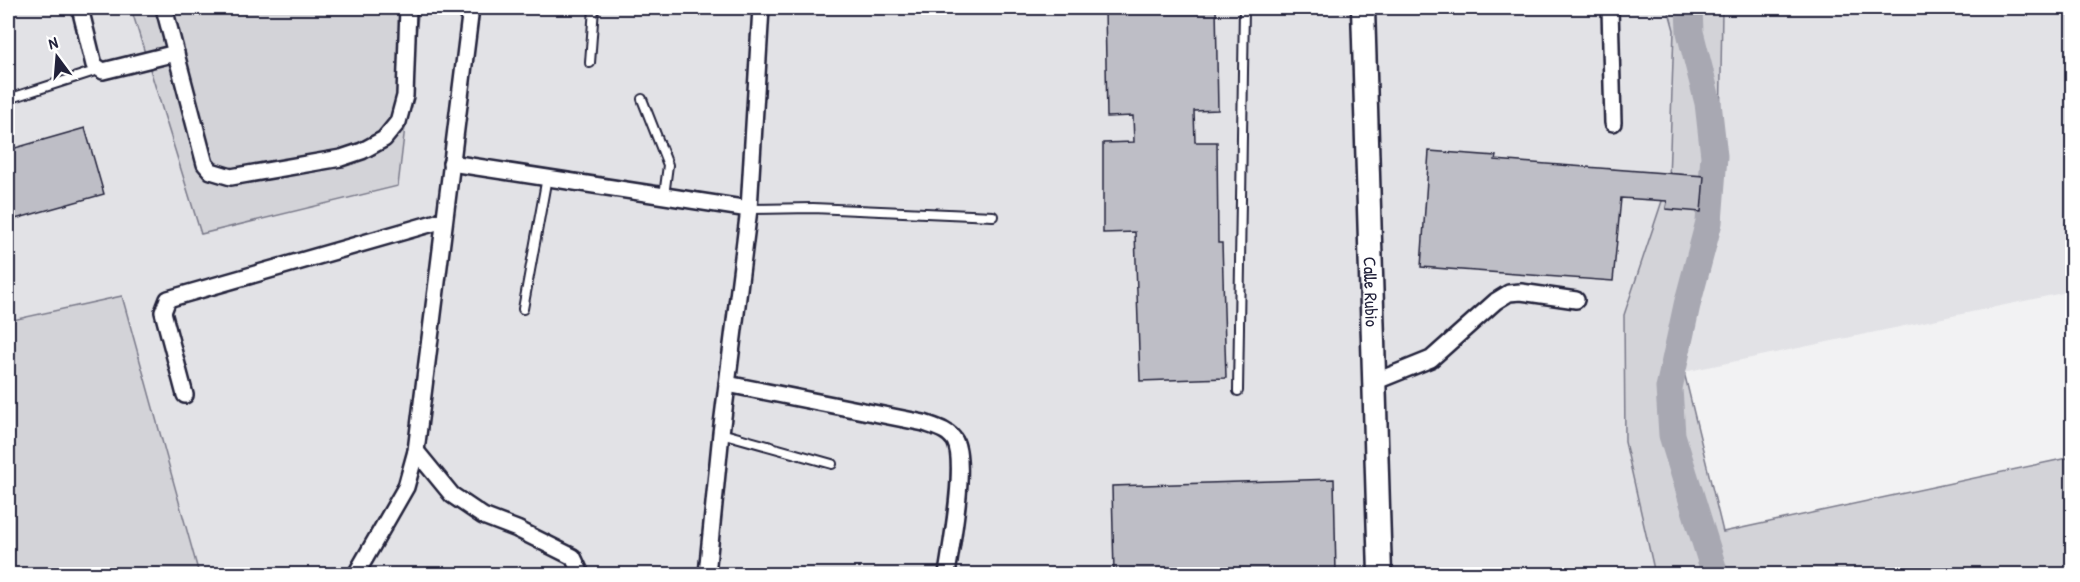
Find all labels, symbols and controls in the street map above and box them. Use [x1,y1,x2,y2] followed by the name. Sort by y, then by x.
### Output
[27,27,87,87] north arrow
[46,31,60,54] text: N
[1358,256,1385,327] street label: Calle Rubio

